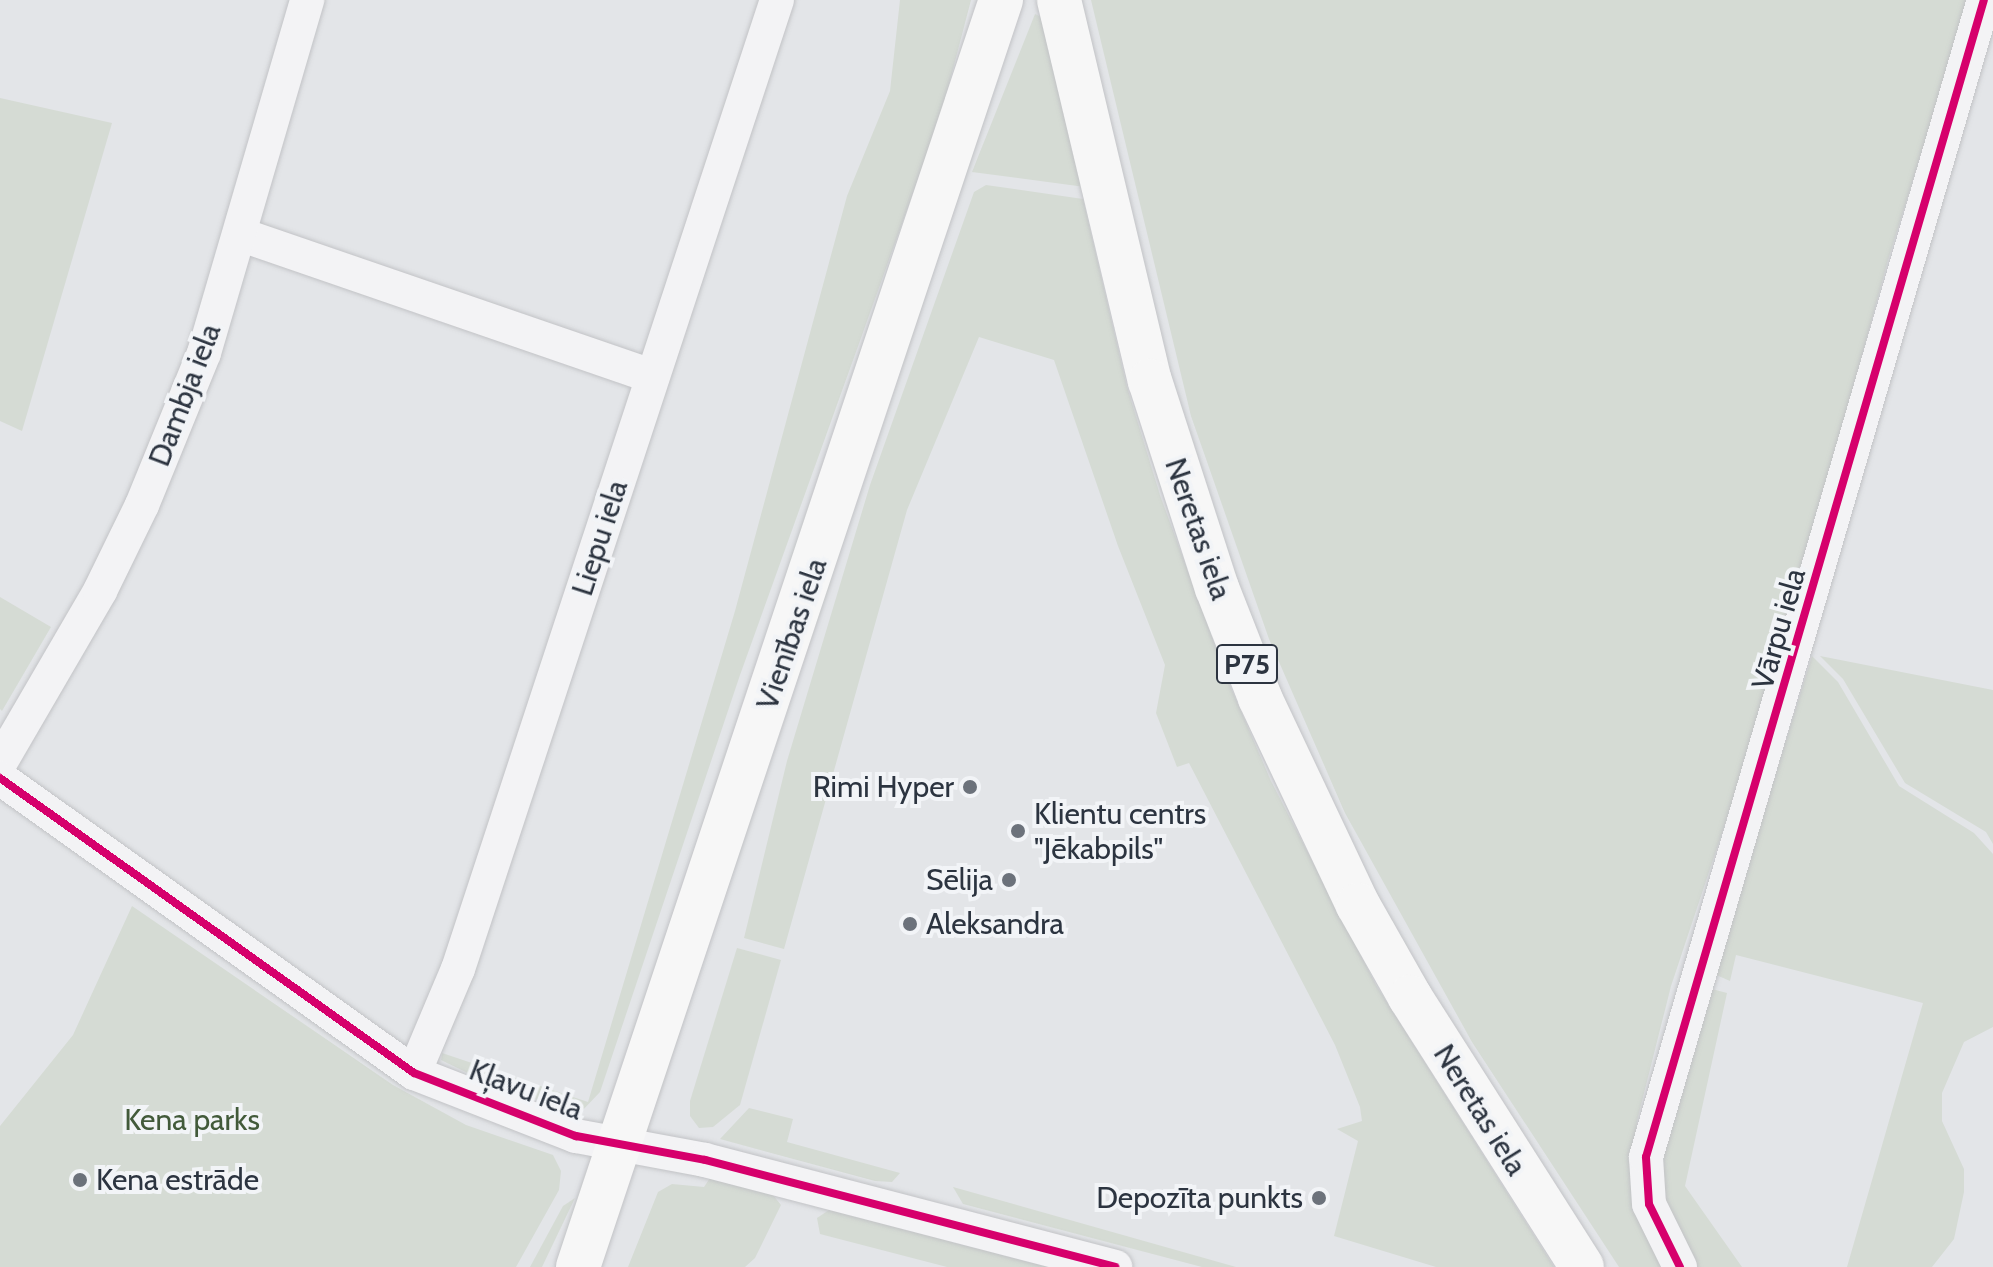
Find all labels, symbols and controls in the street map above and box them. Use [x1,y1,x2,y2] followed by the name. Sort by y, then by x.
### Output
[141,319,229,471] street label: Dambja iela
[1157,453,1239,605] street label: Neretas iela
[564,476,636,600] street label: Liepu iela
[749,553,835,715] street label: Vienības iela
[1745,564,1813,694] street label: Vārpu iela
[1215,640,1279,688] road number: P75
[813,769,954,805] place label: Rimi Hyper
[961,778,979,796] marker: Rimi Hyper
[1034,796,1206,866] place label: Klientu centrs "Jēkabpils"
[1009,822,1027,840] marker: Klientu centrs "Jēkabpils"
[926,862,993,898] place label: Sēlija
[1000,871,1018,889] marker: Sēlija
[926,906,1064,942] place label: Aleksandra
[901,915,919,933] marker: Aleksandra
[1426,1038,1534,1182] street label: Neretas iela
[464,1052,588,1128] street label: Kļavu iela
[124,1102,260,1138] park label: Kena parks
[96,1162,259,1198] place label: Kena estrāde
[71,1171,89,1189] marker: Kena estrāde
[1096,1180,1303,1216] place label: Depozīta punkts
[1310,1189,1328,1207] marker: Depozīta punkts

